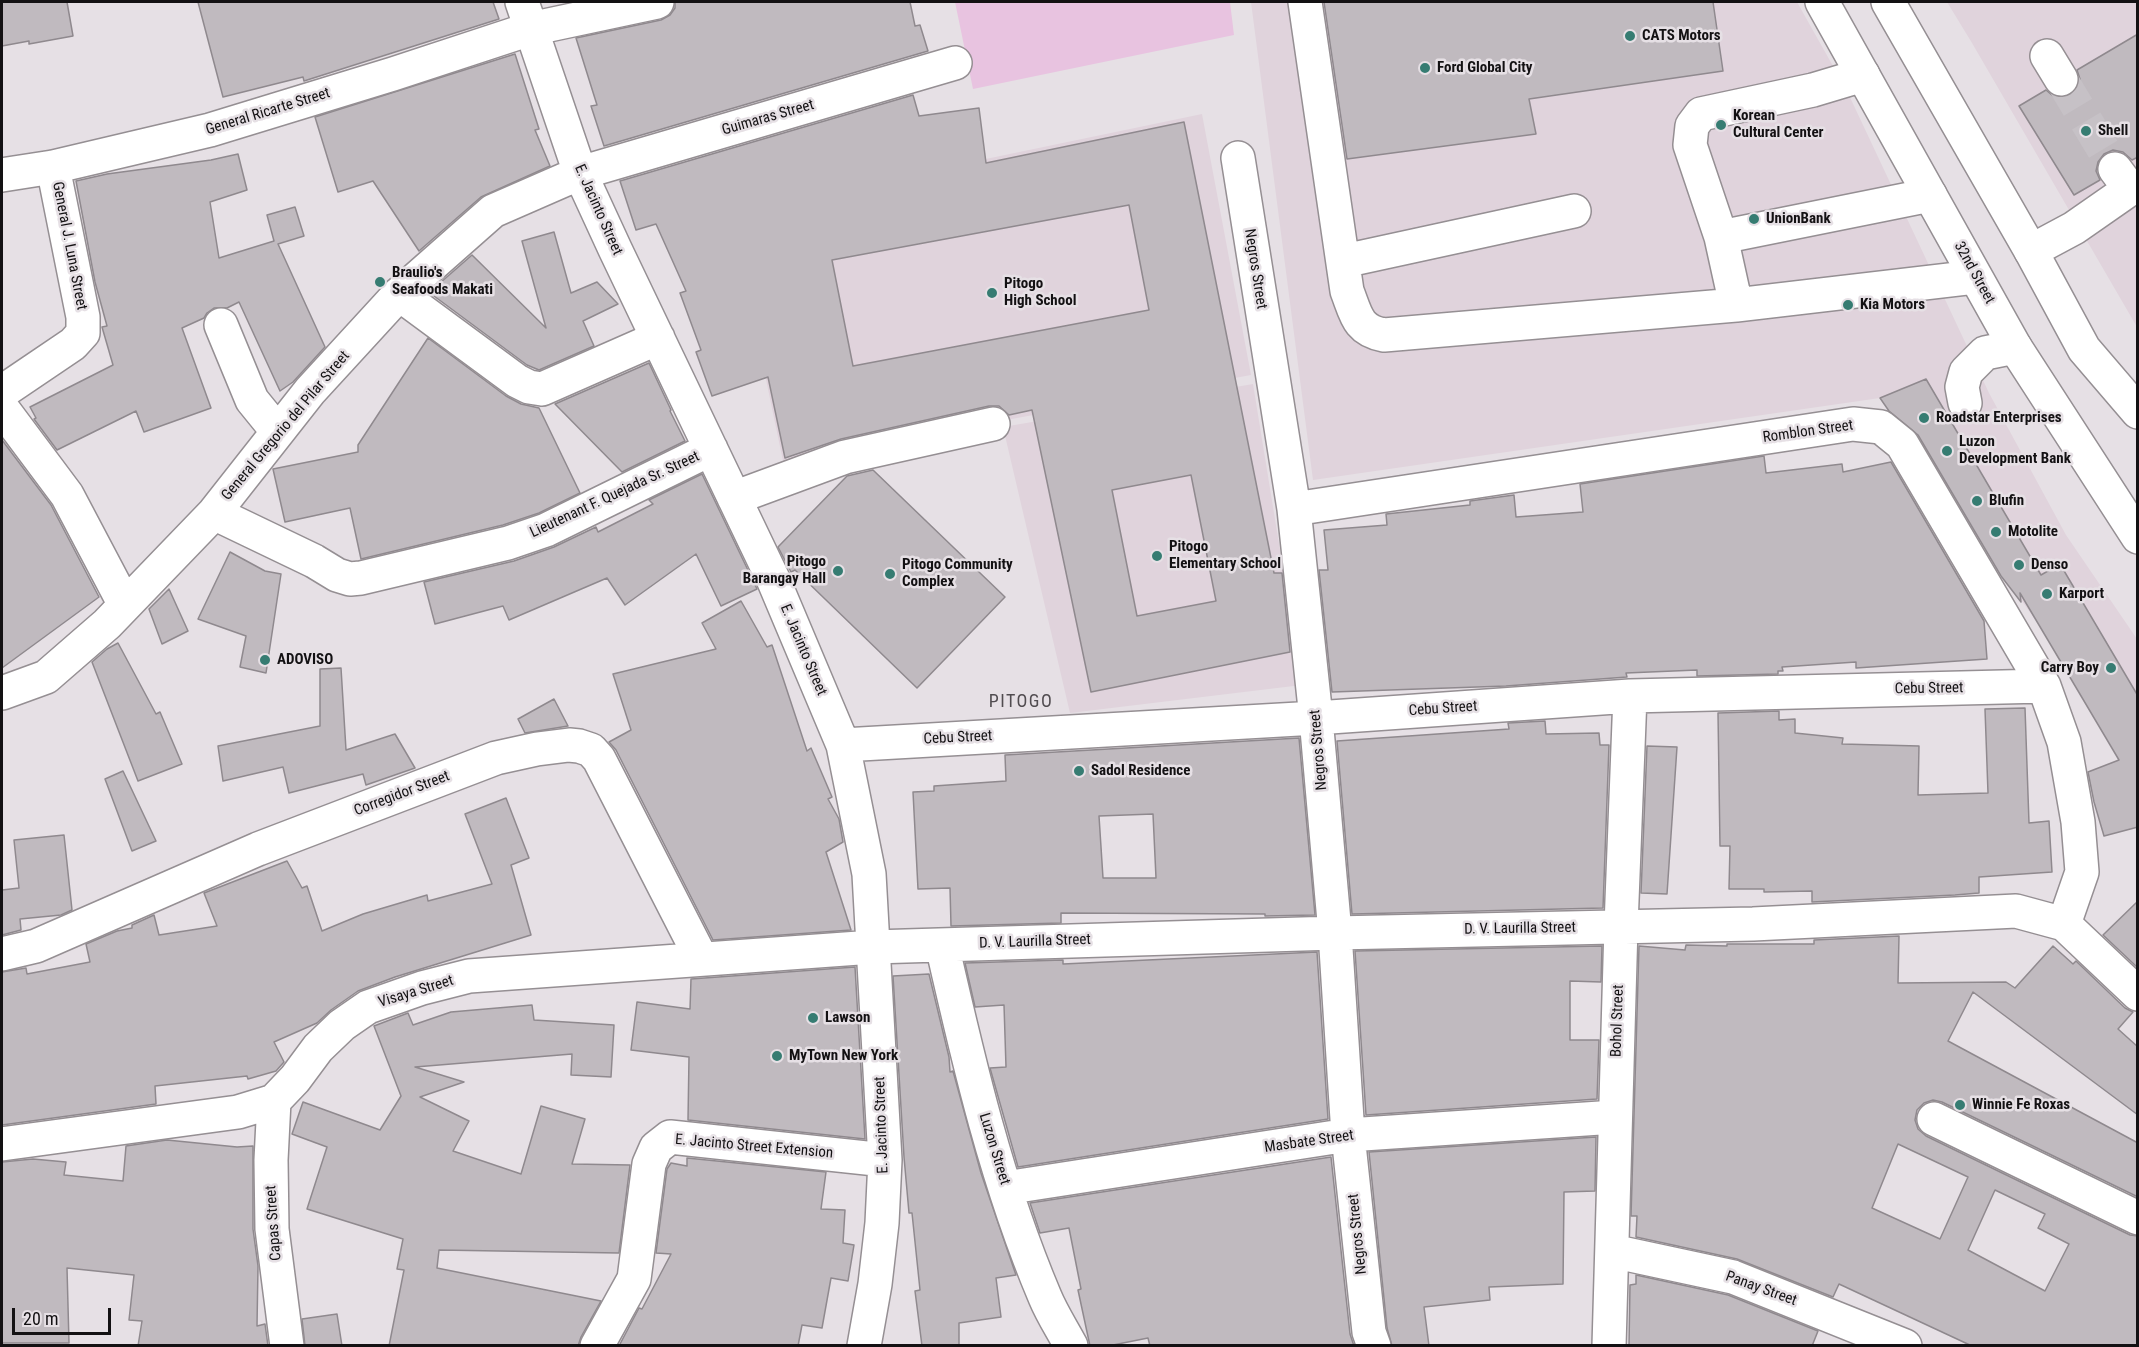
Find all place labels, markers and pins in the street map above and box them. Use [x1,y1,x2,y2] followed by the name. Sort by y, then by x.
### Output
[1642,27,1721,45] place label: CATS Motors
[1623,29,1637,43] marker: CATS Motors
[1437,59,1533,77] place label: Ford Global City
[1418,61,1432,75] marker: Ford Global City
[1733,107,1824,142] place label: Korean Cultural Center
[1714,118,1728,132] marker: Korean Cultural Center
[2098,122,2128,140] place label: Shell
[2079,124,2093,138] marker: Shell
[1766,210,1831,228] place label: UnionBank
[1747,212,1761,226] marker: UnionBank
[392,264,493,299] place label: Braulio's Seafoods Makati
[373,275,387,289] marker: Braulio's Seafoods Makati
[1004,275,1076,310] place label: Pitogo High School
[985,286,999,300] marker: Pitogo High School
[1860,296,1925,314] place label: Kia Motors
[1841,298,1855,312] marker: Kia Motors
[1936,409,2062,427] place label: Roadstar Enterprises
[1917,411,1931,425] marker: Roadstar Enterprises
[1959,433,2071,468] place label: Luzon Development Bank
[1940,444,1954,458] marker: Luzon Development Bank
[1989,492,2024,510] place label: Blufin
[1970,494,1984,508] marker: Blufin
[2008,523,2058,541] place label: Motolite
[1989,525,2003,539] marker: Motolite
[1169,538,1281,573] place label: Pitogo Elementary School
[1150,549,1164,563] marker: Pitogo Elementary School
[743,553,826,588] place label: Pitogo Barangay Hall
[902,556,1013,591] place label: Pitogo Community Complex
[2031,556,2068,574] place label: Denso
[2012,558,2026,572] marker: Denso
[831,564,845,578] marker: Pitogo Barangay Hall
[883,567,897,581] marker: Pitogo Community Complex
[2059,585,2104,603] place label: Karport
[2040,587,2054,601] marker: Karport
[277,651,333,669] place label: ADOVISO
[258,653,272,667] marker: ADOVISO
[2041,659,2099,677] place label: Carry Boy
[2104,661,2118,675] marker: Carry Boy
[1091,762,1190,780] place label: Sadol Residence
[1072,764,1086,778] marker: Sadol Residence
[825,1009,870,1027] place label: Lawson
[806,1011,820,1025] marker: Lawson
[789,1047,898,1065] place label: MyTown New York
[770,1049,784,1063] marker: MyTown New York
[1972,1096,2070,1114] place label: Winnie Fe Roxas
[1953,1098,1967,1112] marker: Winnie Fe Roxas

